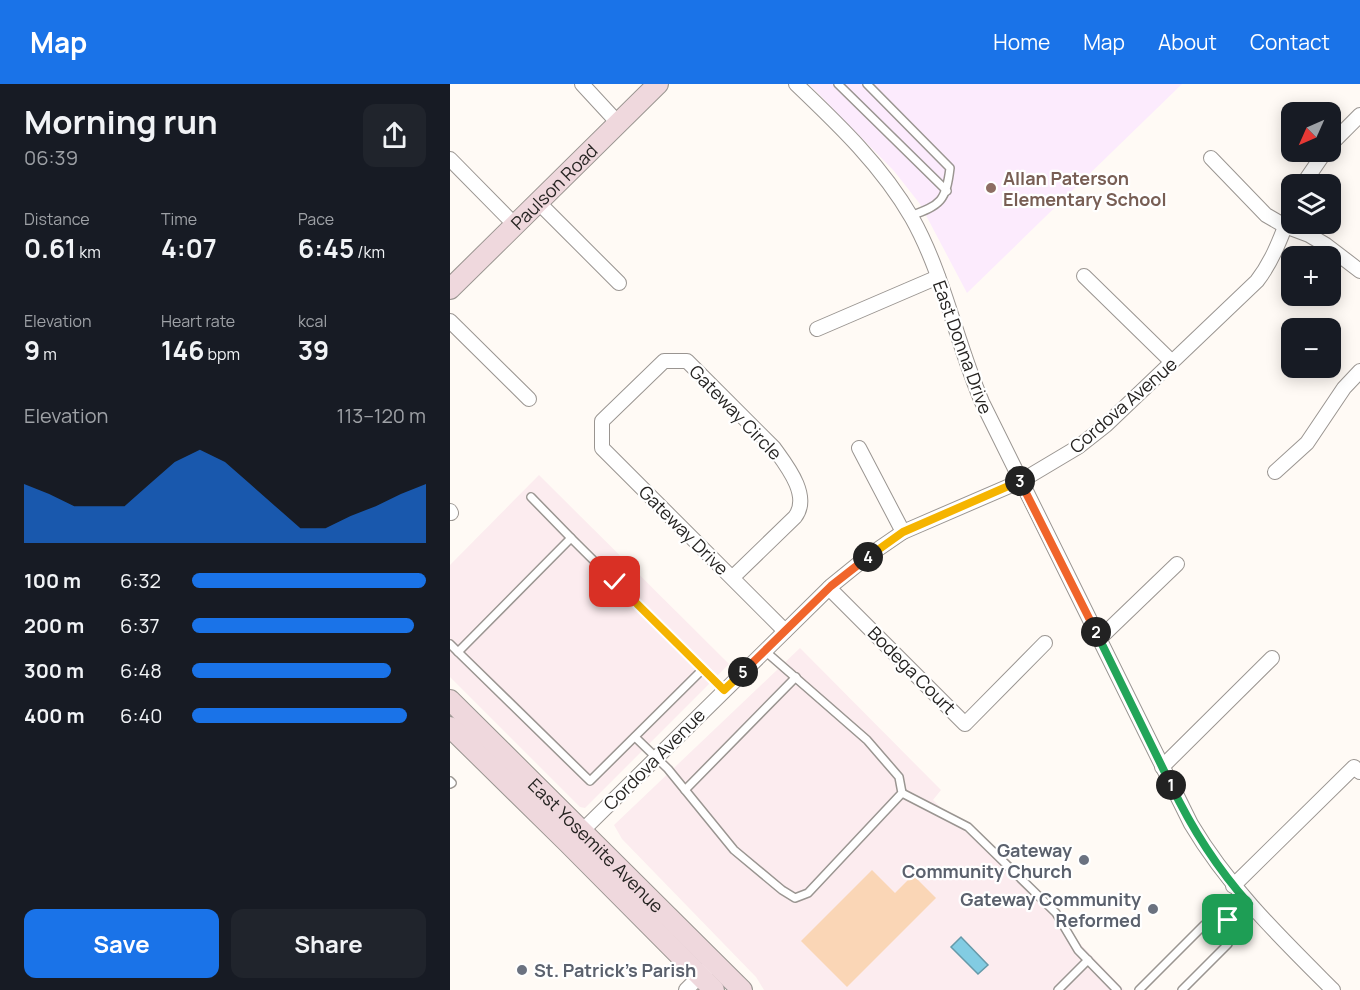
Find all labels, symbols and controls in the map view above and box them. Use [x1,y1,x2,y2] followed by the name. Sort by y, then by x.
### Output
[30,23,87,61] text: Map
[993,28,1050,56] text: Home
[1083,28,1125,56] text: Map
[1158,28,1217,56] text: About
[1250,28,1330,56] text: Contact
[24,99,218,144] text: Morning run
[1281,102,1341,162] north arrow
[1281,102,1341,378] map controls
[363,104,426,167] button: share
[506,138,602,235] street label: Paulson Road
[24,144,78,171] text: 06:39
[1003,166,1166,211] place label: Allan Paterson Elementary School
[1281,174,1341,234] button: layers
[984,181,998,195] marker: Allan Paterson Elementary School
[24,208,90,230] text: Distance
[161,208,197,230] text: Time
[298,208,334,230] text: Pace
[24,230,76,266] text: 0.61
[161,230,217,266] text: 4:07
[298,230,354,266] text: 6:45
[76,241,101,263] text: km
[354,241,385,263] text: /km
[1281,246,1341,306] button: +
[928,277,998,417] street label: East Donna Drive
[24,310,92,332] text: Elevation
[161,310,235,332] text: Heart rate
[298,310,327,332] text: kcal
[1281,318,1341,378] button: −
[24,332,40,368] text: 9
[161,332,204,368] text: 146
[298,332,329,368] text: 39
[40,343,57,365] text: m
[204,343,240,365] text: bpm
[1064,352,1182,458] street label: Cordova Avenue
[685,359,787,465] street label: Gateway Circle
[24,402,108,429] text: Elevation
[337,402,426,429] text: 113–120 m
[1005,466,1035,496] pin: 3
[1015,470,1025,492] text: 3
[634,480,734,580] street label: Gateway Drive
[853,542,883,572] pin: 4
[863,546,873,568] text: 4
[589,556,640,607] pin
[598,565,631,598] icon: check
[24,567,81,594] text: 100 m
[120,567,161,594] text: 6:32
[24,612,84,639] text: 200 m
[120,612,160,639] text: 6:37
[1081,617,1111,647] pin: 2
[863,621,961,719] street label: Bodega Court
[1091,621,1101,643] text: 2
[24,657,84,684] text: 300 m
[120,657,162,684] text: 6:48
[728,657,758,687] pin: 5
[738,661,748,683] text: 5
[24,702,84,729] text: 400 m
[120,702,162,729] text: 6:40
[598,703,710,815] street label: Cordova Avenue
[1156,770,1186,800] pin: 1
[523,773,669,918] street label: East Yosemite Avenue
[1167,774,1175,796] text: 1
[902,838,1072,883] place label: Gateway Community Church
[1077,853,1091,867] marker: Gateway Community Church
[960,887,1141,932] place label: Gateway Community Reformed
[1202,894,1253,945] pin
[1146,902,1160,916] marker: Gateway Community Reformed
[1211,903,1244,936] icon: arrive
[24,909,219,978] button: Save
[231,909,426,978] button: Share
[534,958,696,982] place label: St. Patrick's Parish
[515,963,529,977] marker: St. Patrick's Parish

